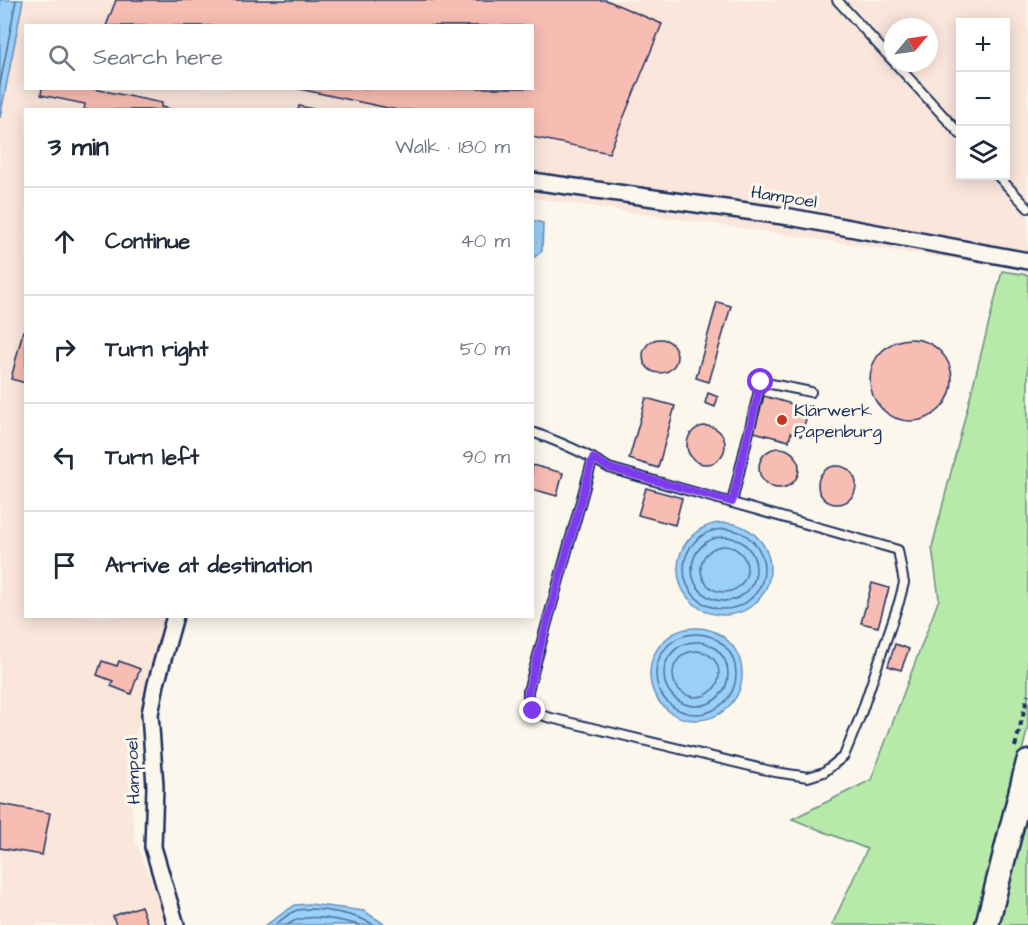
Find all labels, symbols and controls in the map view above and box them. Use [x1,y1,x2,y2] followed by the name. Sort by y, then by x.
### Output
[884,18,938,72] north arrow
[956,18,1010,180] map controls
[956,18,1010,72] button: +
[24,24,534,90] search box
[45,41,78,74] icon: search
[93,42,223,73] text: Search here
[956,72,1010,126] button: −
[956,126,1010,180] button: layers
[48,129,109,165] text: 3 min
[395,133,510,161] text: Walk · 180 m
[749,179,819,215] street label: Hampoel
[48,225,81,258] icon: ahead
[105,226,190,257] text: Continue
[460,227,510,255] text: 40 m
[48,333,81,366] icon: right
[105,334,208,365] text: Turn right
[460,335,510,363] text: 50 m
[747,368,773,394] route start
[794,398,882,445] place label: Klärwerk Papenburg
[775,413,789,427] marker: Klärwerk Papenburg
[48,441,81,474] icon: left
[105,442,199,473] text: Turn left
[462,443,510,471] text: 90 m
[48,549,81,582] icon: arrive
[105,550,312,581] text: Arrive at destination
[519,697,545,723] route end
[119,737,147,805] street label: Hampoel

